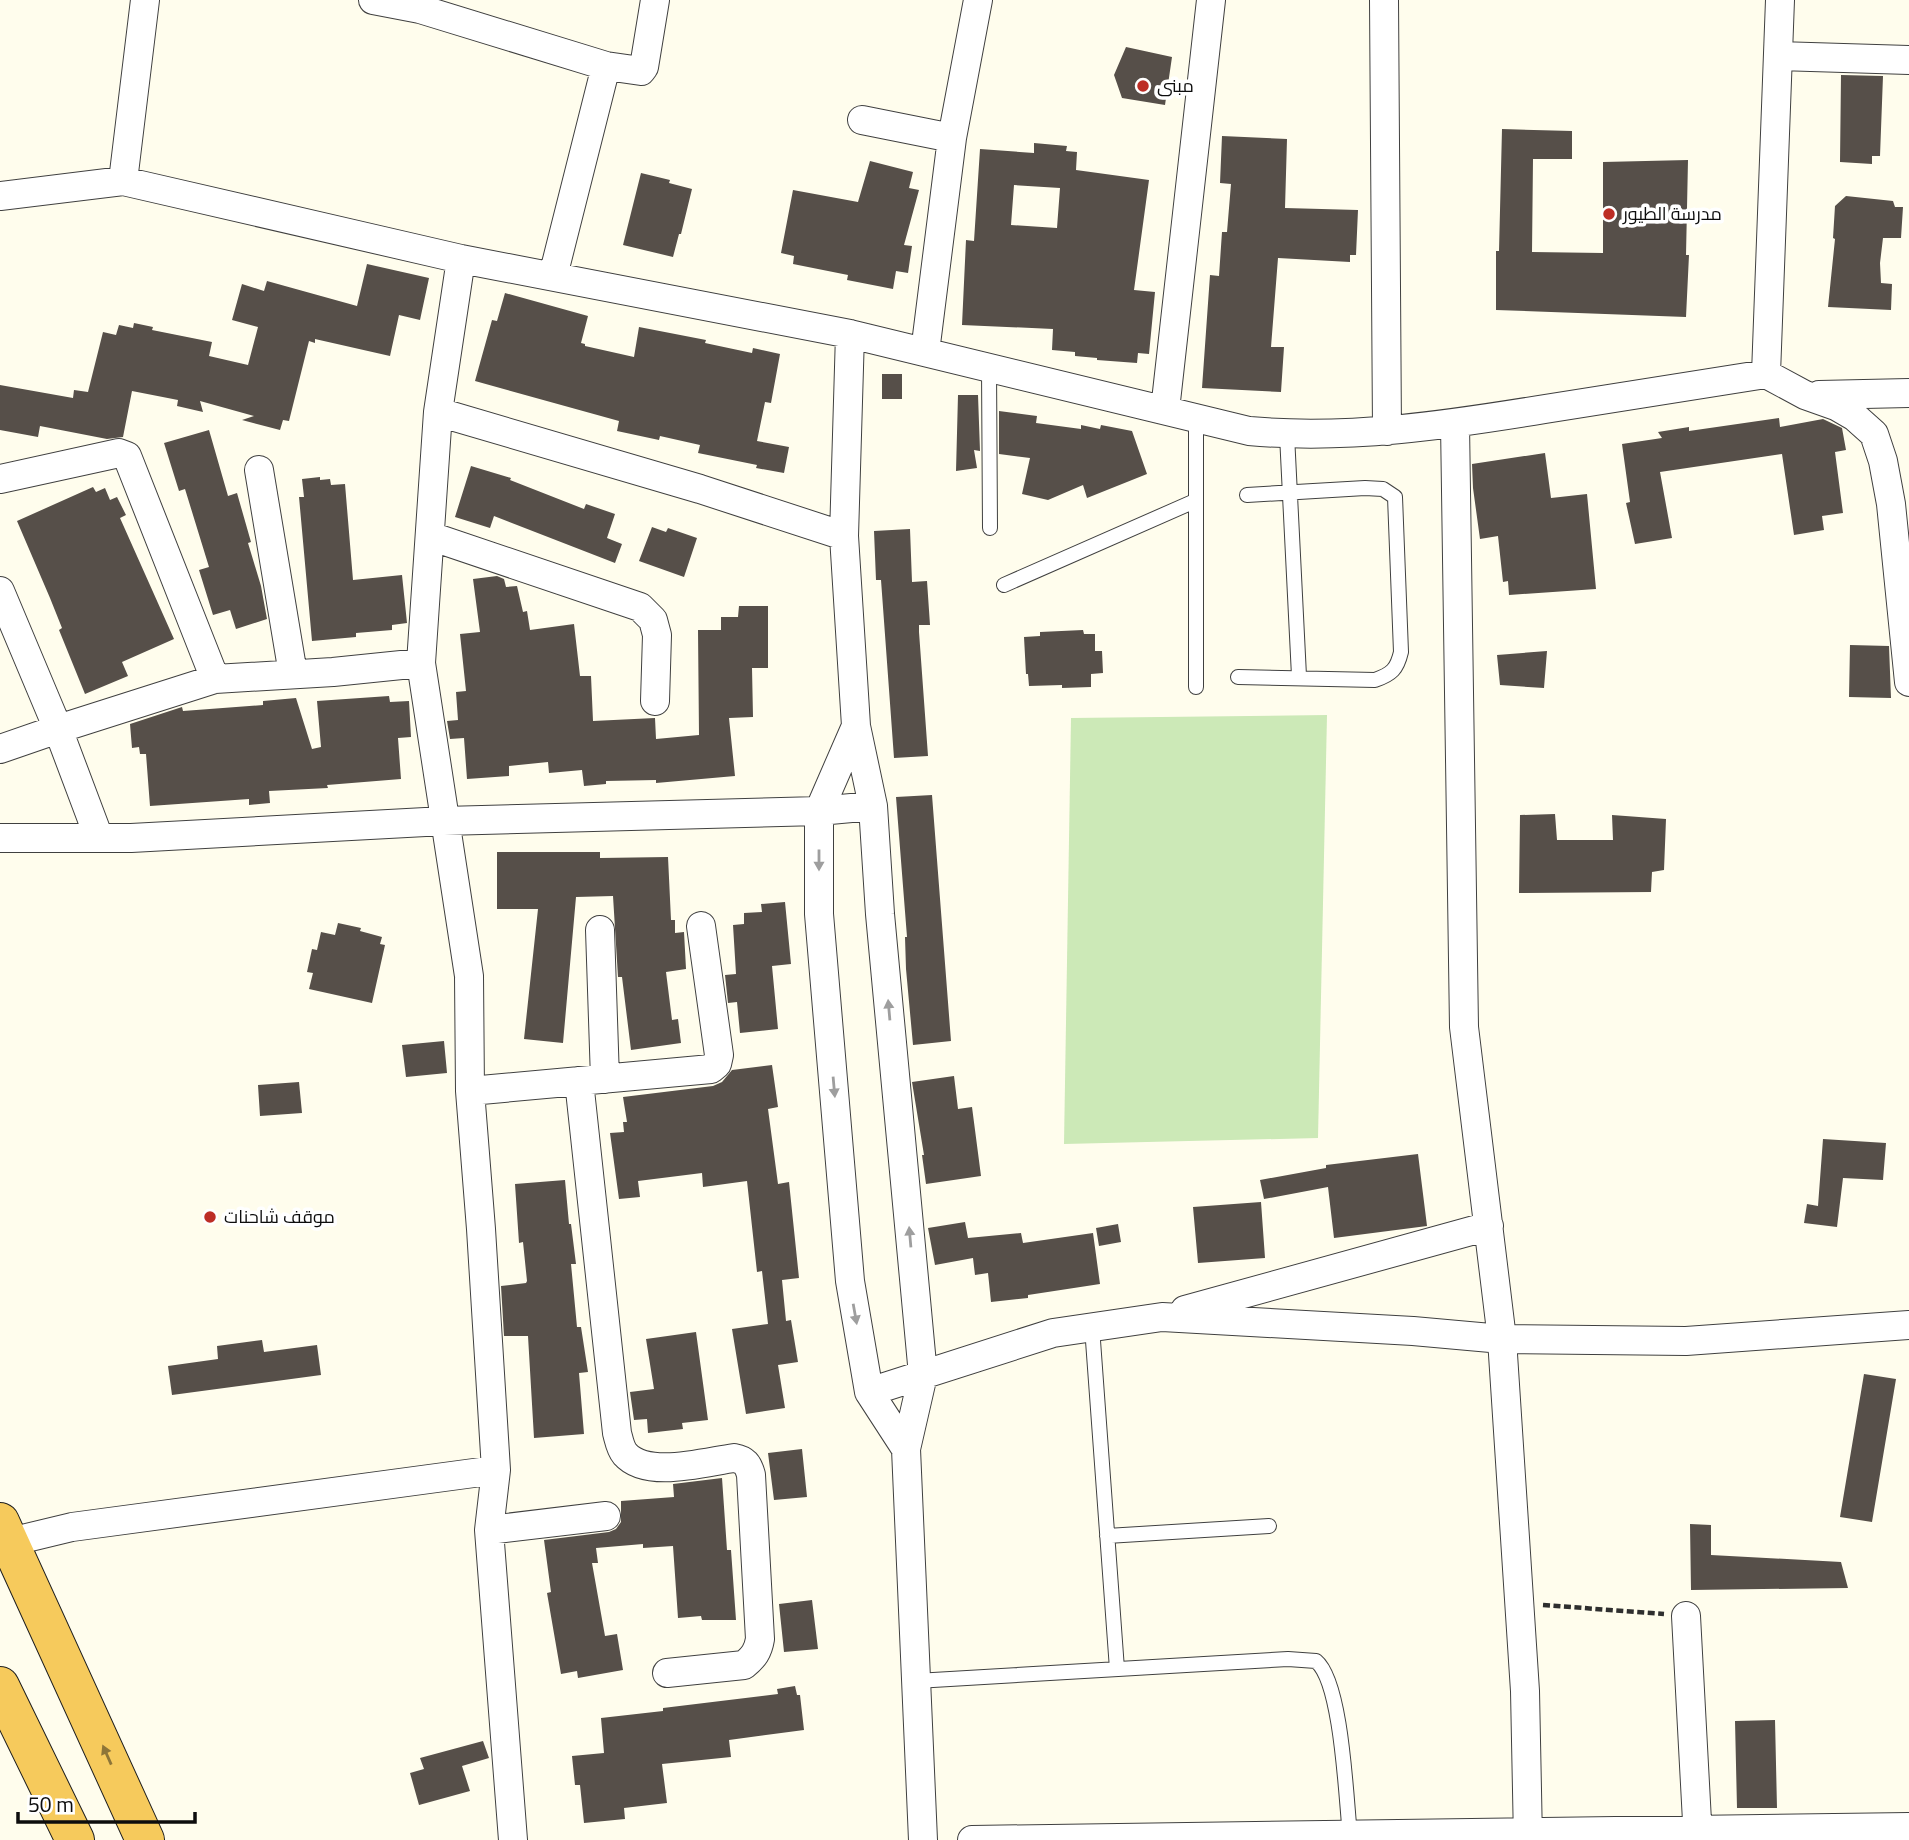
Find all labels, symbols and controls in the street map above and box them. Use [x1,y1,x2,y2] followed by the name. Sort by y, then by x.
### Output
[1157,69,1194,102] place label: مبنى
[1135,78,1151,94] marker: مبنى
[1622,197,1722,230] place label: مدرسة الطيور
[1601,206,1617,222] marker: مدرسة الطيور
[813,850,825,872] one-way arrow
[883,999,894,1021] one-way arrow
[829,1076,840,1098] one-way arrow
[224,1200,335,1233] place label: موقف شاحنات
[202,1209,218,1225] marker: موقف شاحنات
[904,1225,915,1247] one-way arrow
[850,1303,861,1325] one-way arrow
[101,1745,112,1766] one-way arrow
[18,1780,194,1824] scale bar
[28,1785,74,1824] text: 50 m

